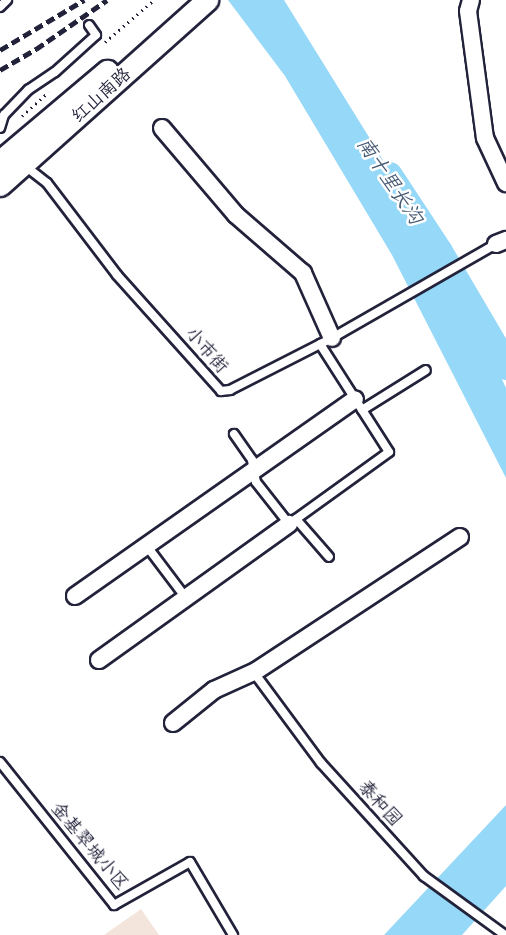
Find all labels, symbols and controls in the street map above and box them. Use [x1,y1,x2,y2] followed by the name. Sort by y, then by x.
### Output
[67,63,135,127] street label: 红山南路
[353,132,429,228] water label: 南十里长沟
[181,323,233,377] street label: 小市街
[354,776,406,830] street label: 泰和园
[47,798,133,894] street label: 金基翠城小区

